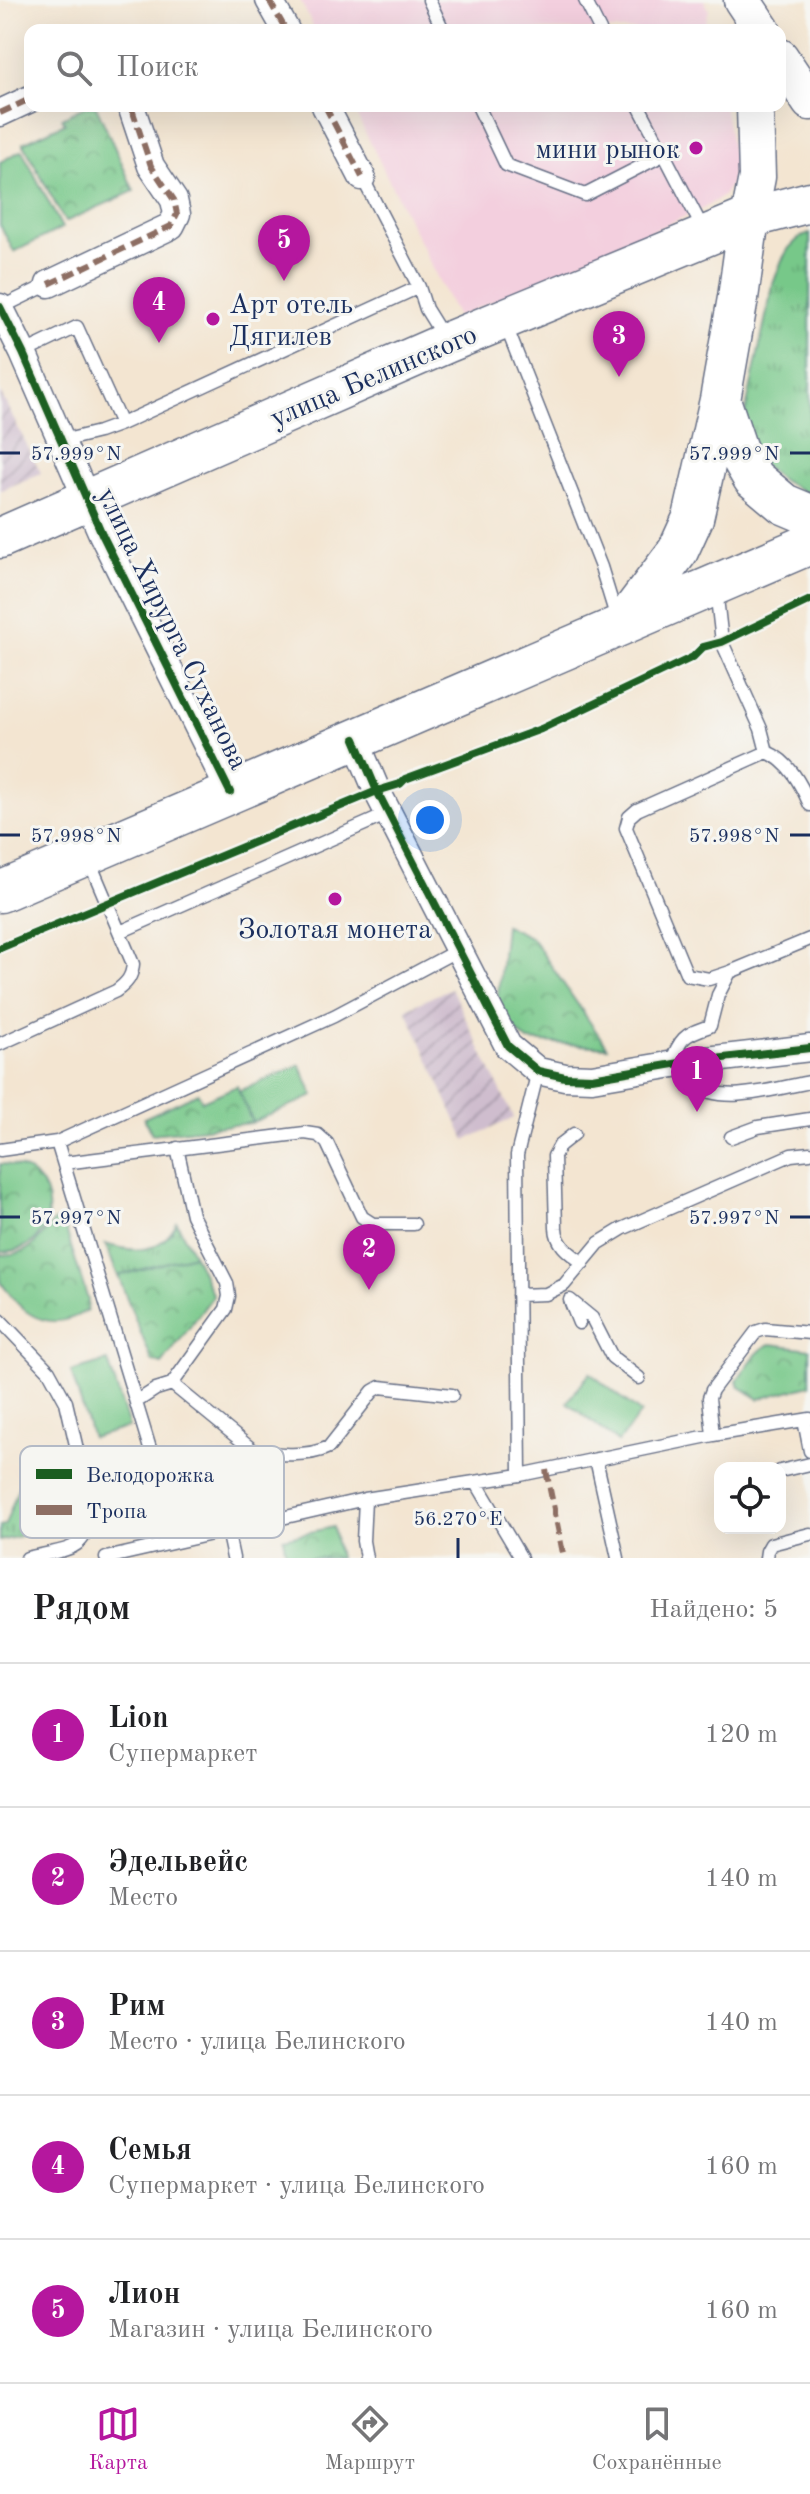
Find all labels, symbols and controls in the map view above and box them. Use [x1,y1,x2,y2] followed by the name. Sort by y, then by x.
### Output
[24,24,786,112] search box
[52,46,96,90] icon: search
[116,53,199,83] text: Поиск
[536,137,680,165] place label: мини рынок
[687,139,705,157] marker: мини рынок
[258,215,310,281] pin: 5
[133,277,185,343] pin: 4
[229,292,353,352] place label: Арт отель Дягилев
[204,310,222,328] marker: Арт отель Дягилев
[593,311,645,377] pin: 3
[267,322,482,434] street label: улица Белинского
[31,445,121,465] text: 57.999°N
[689,445,779,465] text: 57.999°N
[91,484,252,775] street label: улица Хирурга Суханова
[410,800,450,840] your location
[31,827,121,847] text: 57.998°N
[689,827,779,847] text: 57.998°N
[326,890,344,908] marker: Золотая монета
[238,917,432,945] place label: Золотая монета
[671,1046,723,1112] pin: 1
[31,1209,121,1229] text: 57.997°N
[689,1209,779,1229] text: 57.997°N
[343,1224,395,1290] pin: 2
[20,1446,284,1538] legend
[714,1462,786,1534] map controls
[714,1462,786,1534] button: locate
[86,1465,215,1487] text: Велодорожка
[86,1501,147,1523] text: Тропа
[414,1510,503,1530] text: 56.270°E
[32,1593,131,1627] text: Рядом
[649,1597,778,1623] text: Найдено: 5
[108,1704,169,1734] text: Lion
[50,1722,66,1748] text: 1
[705,1722,778,1748] text: 120 m
[108,1741,257,1767] text: Супермаркет
[108,1848,248,1878] text: Эдельвейс
[50,1866,66,1892] text: 2
[705,1866,778,1892] text: 140 m
[108,1885,178,1911] text: Место
[108,1992,165,2022] text: Рим
[50,2010,66,2036] text: 3
[705,2010,778,2036] text: 140 m
[108,2029,406,2055] text: Место · улица Белинского
[108,2136,192,2166] text: Семья
[50,2154,66,2180] text: 4
[705,2154,778,2180] text: 160 m
[108,2173,485,2199] text: Супермаркет · улица Белинского
[108,2280,181,2310] text: Лион
[50,2298,66,2324] text: 5
[705,2298,778,2324] text: 160 m
[108,2317,433,2343] text: Магазин · улица Белинского
[88,2402,148,2477] tab: Карта
[325,2402,415,2477] tab: Маршрут
[592,2402,722,2477] tab: Сохранённые

